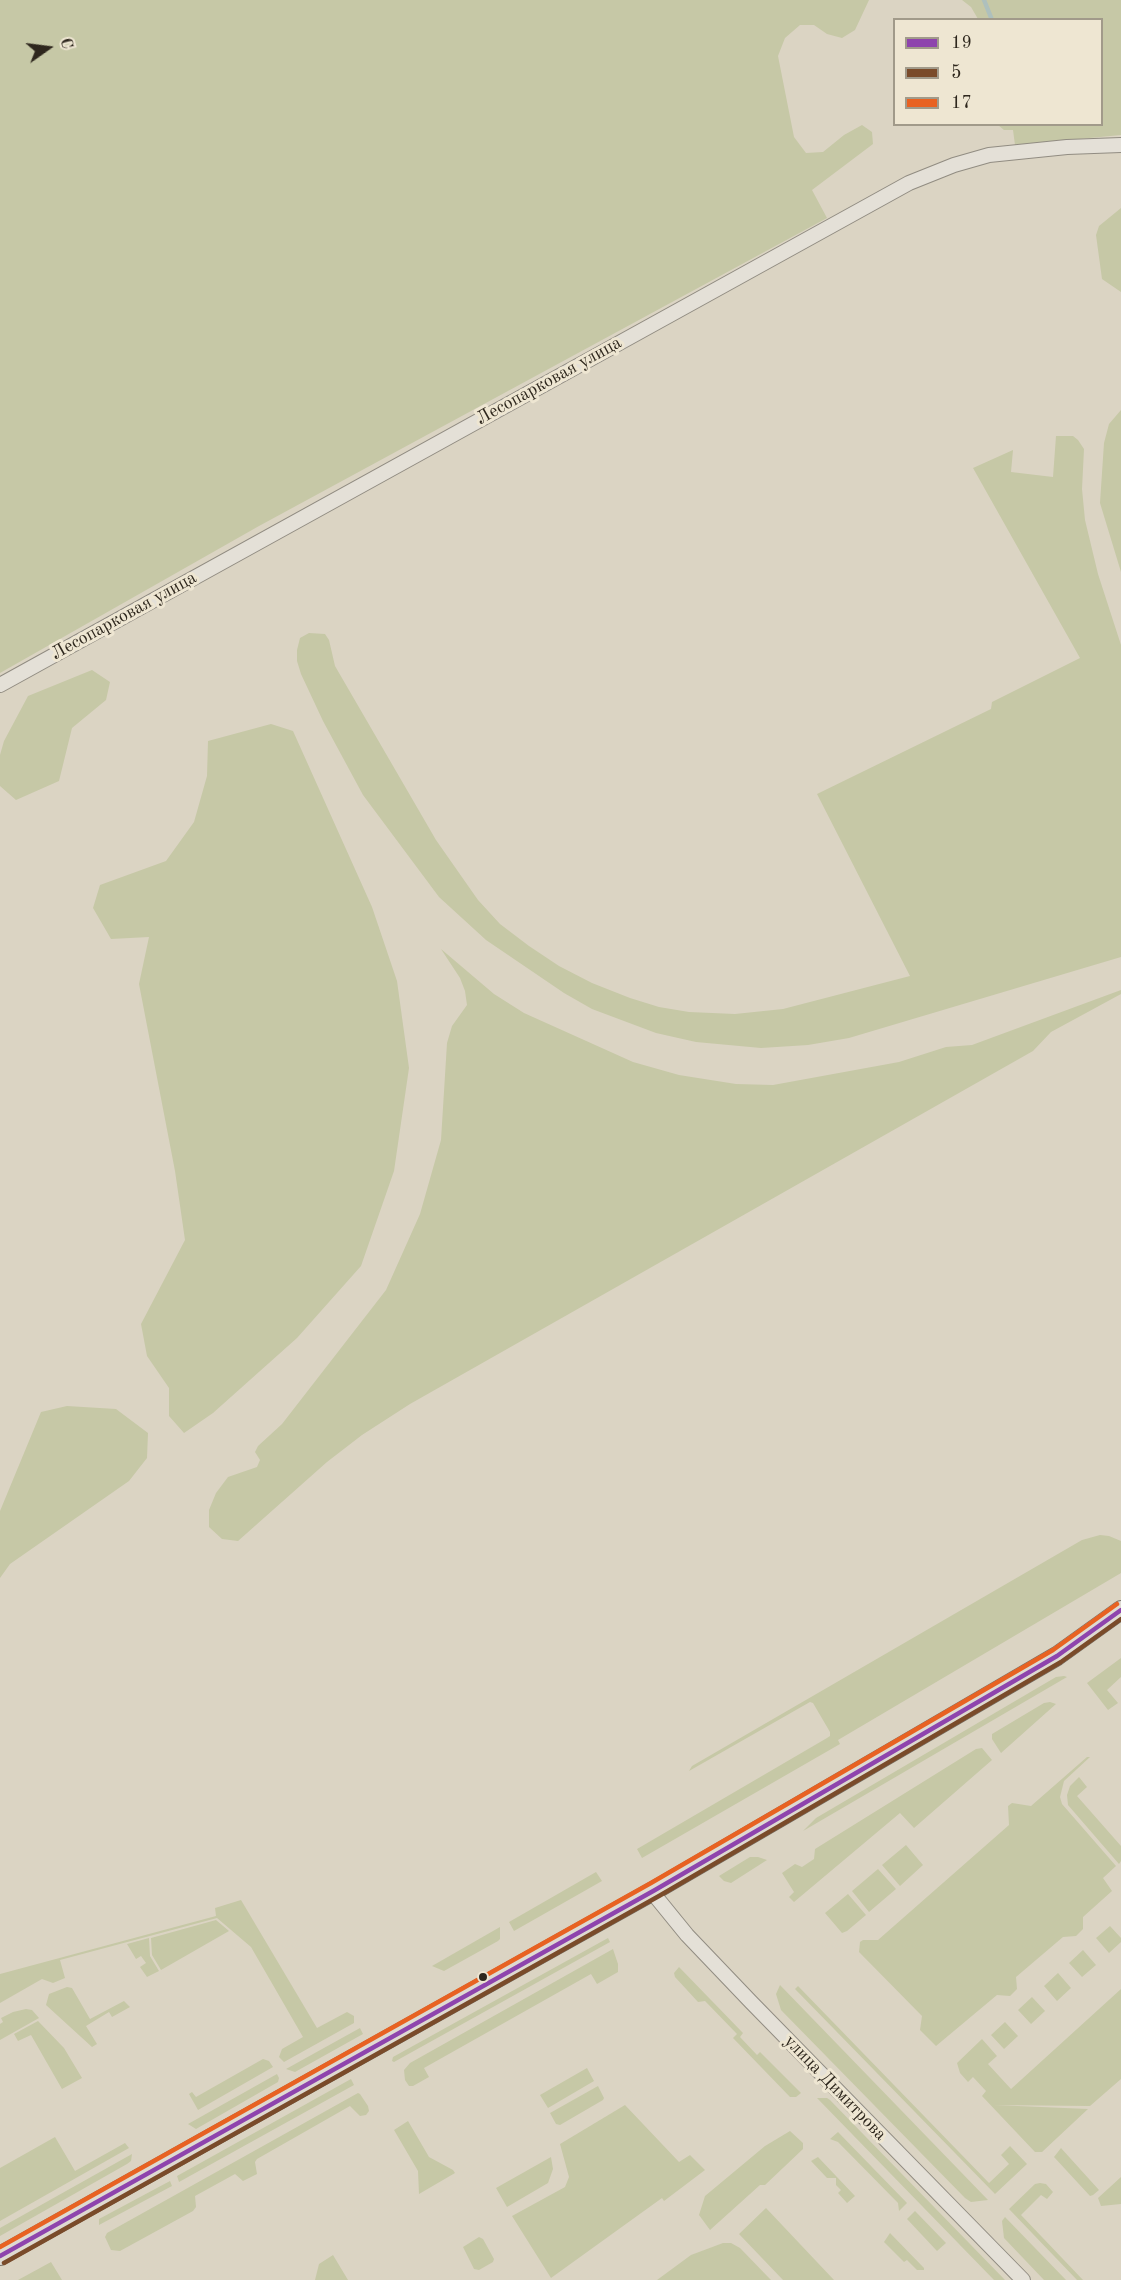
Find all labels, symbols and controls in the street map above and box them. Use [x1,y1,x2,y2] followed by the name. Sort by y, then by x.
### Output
[18,18,78,78] north arrow
[893,18,1103,126] legend
[951,34,972,52] text: 19
[56,37,75,51] text: С
[951,64,961,82] text: 5
[951,94,972,112] text: 17
[472,332,626,430] street label: Лесопарковая улица
[47,567,201,665] street label: Лесопарковая улица
[477,1971,489,1983] unlabelled marker
[779,2031,891,2145] street label: улица Димитрова

